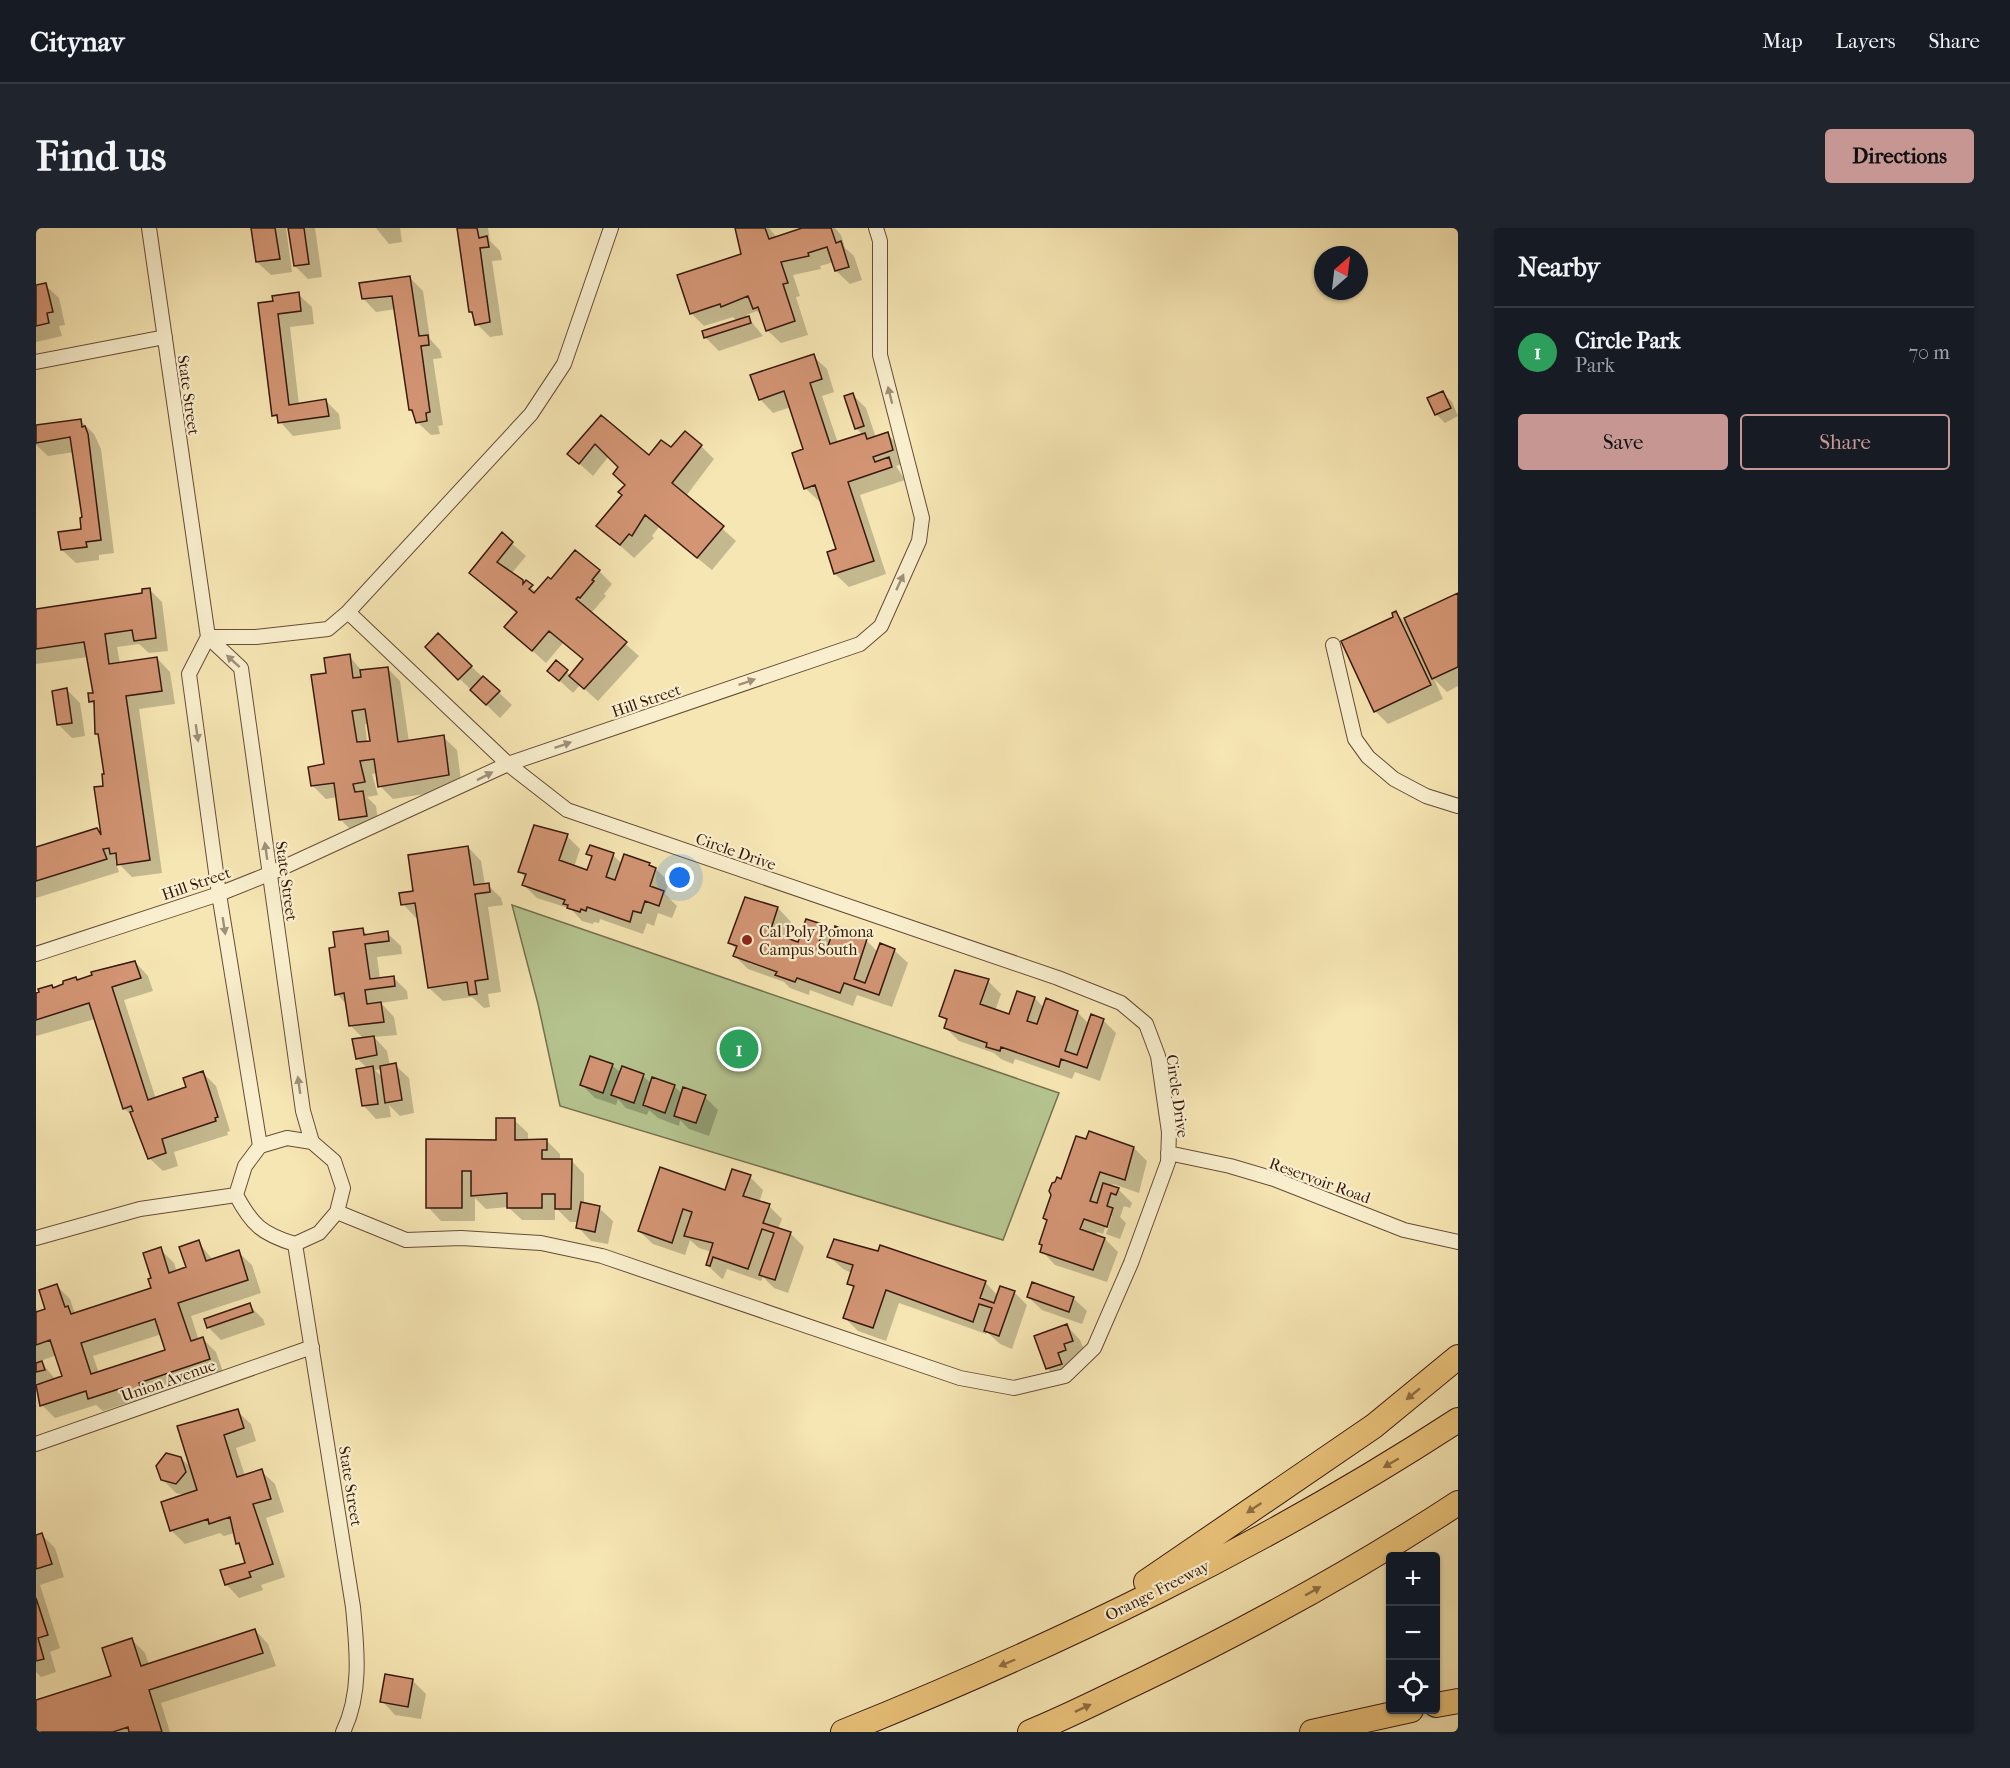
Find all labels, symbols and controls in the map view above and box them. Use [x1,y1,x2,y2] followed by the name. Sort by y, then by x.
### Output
[30,25,124,58] text: Citynav
[1762,29,1803,53] text: Map
[1836,29,1895,53] text: Layers
[1928,29,1980,53] text: Share
[1825,129,1974,183] button: Directions
[36,132,166,181] text: Find us
[1314,246,1368,300] north arrow
[1518,252,1600,283] text: Nearby
[1575,328,1680,354] text: Circle Park
[1534,341,1541,364] text: 1
[1908,341,1950,364] text: 70 m
[173,354,204,437] street label: State Street
[1575,354,1615,377] text: Park
[885,386,894,404] one-way arrow
[1518,414,1728,470] button: Save
[1740,414,1950,470] button: Share
[896,573,905,590] one-way arrow
[226,654,241,668] one-way arrow
[739,677,757,687] one-way arrow
[609,680,684,721] street label: Hill Street
[193,724,202,743] one-way arrow
[554,740,572,750] one-way arrow
[477,771,494,781] one-way arrow
[693,829,779,874] street label: Circle Drive
[271,840,302,923] street label: State Street
[262,841,271,860] one-way arrow
[159,863,234,904] street label: Hill Street
[665,863,694,892] your location
[220,917,229,936] one-way arrow
[759,922,874,959] place label: Cal Poly Pomona Campus South
[740,933,754,947] marker: Cal Poly Pomona Campus South
[720,1026,758,1072] pin: 1
[1162,1053,1193,1139] street label: Circle Drive
[295,1076,304,1095] one-way arrow
[1267,1153,1373,1208] street label: Reservoir Road
[118,1355,218,1406] street label: Union Avenue
[1405,1388,1420,1400] one-way arrow
[335,1445,366,1528] street label: State Street
[1382,1458,1399,1468] one-way arrow
[1246,1502,1262,1513] one-way arrow
[1386,1552,1440,1714] map controls
[1386,1552,1440,1606] button: +
[1102,1556,1213,1625] street label: Orange Freeway
[1305,1586,1322,1596] one-way arrow
[1386,1606,1440,1660] button: −
[999,1658,1016,1667] one-way arrow
[1386,1660,1440,1714] button: locate
[1075,1703,1092,1712] one-way arrow

